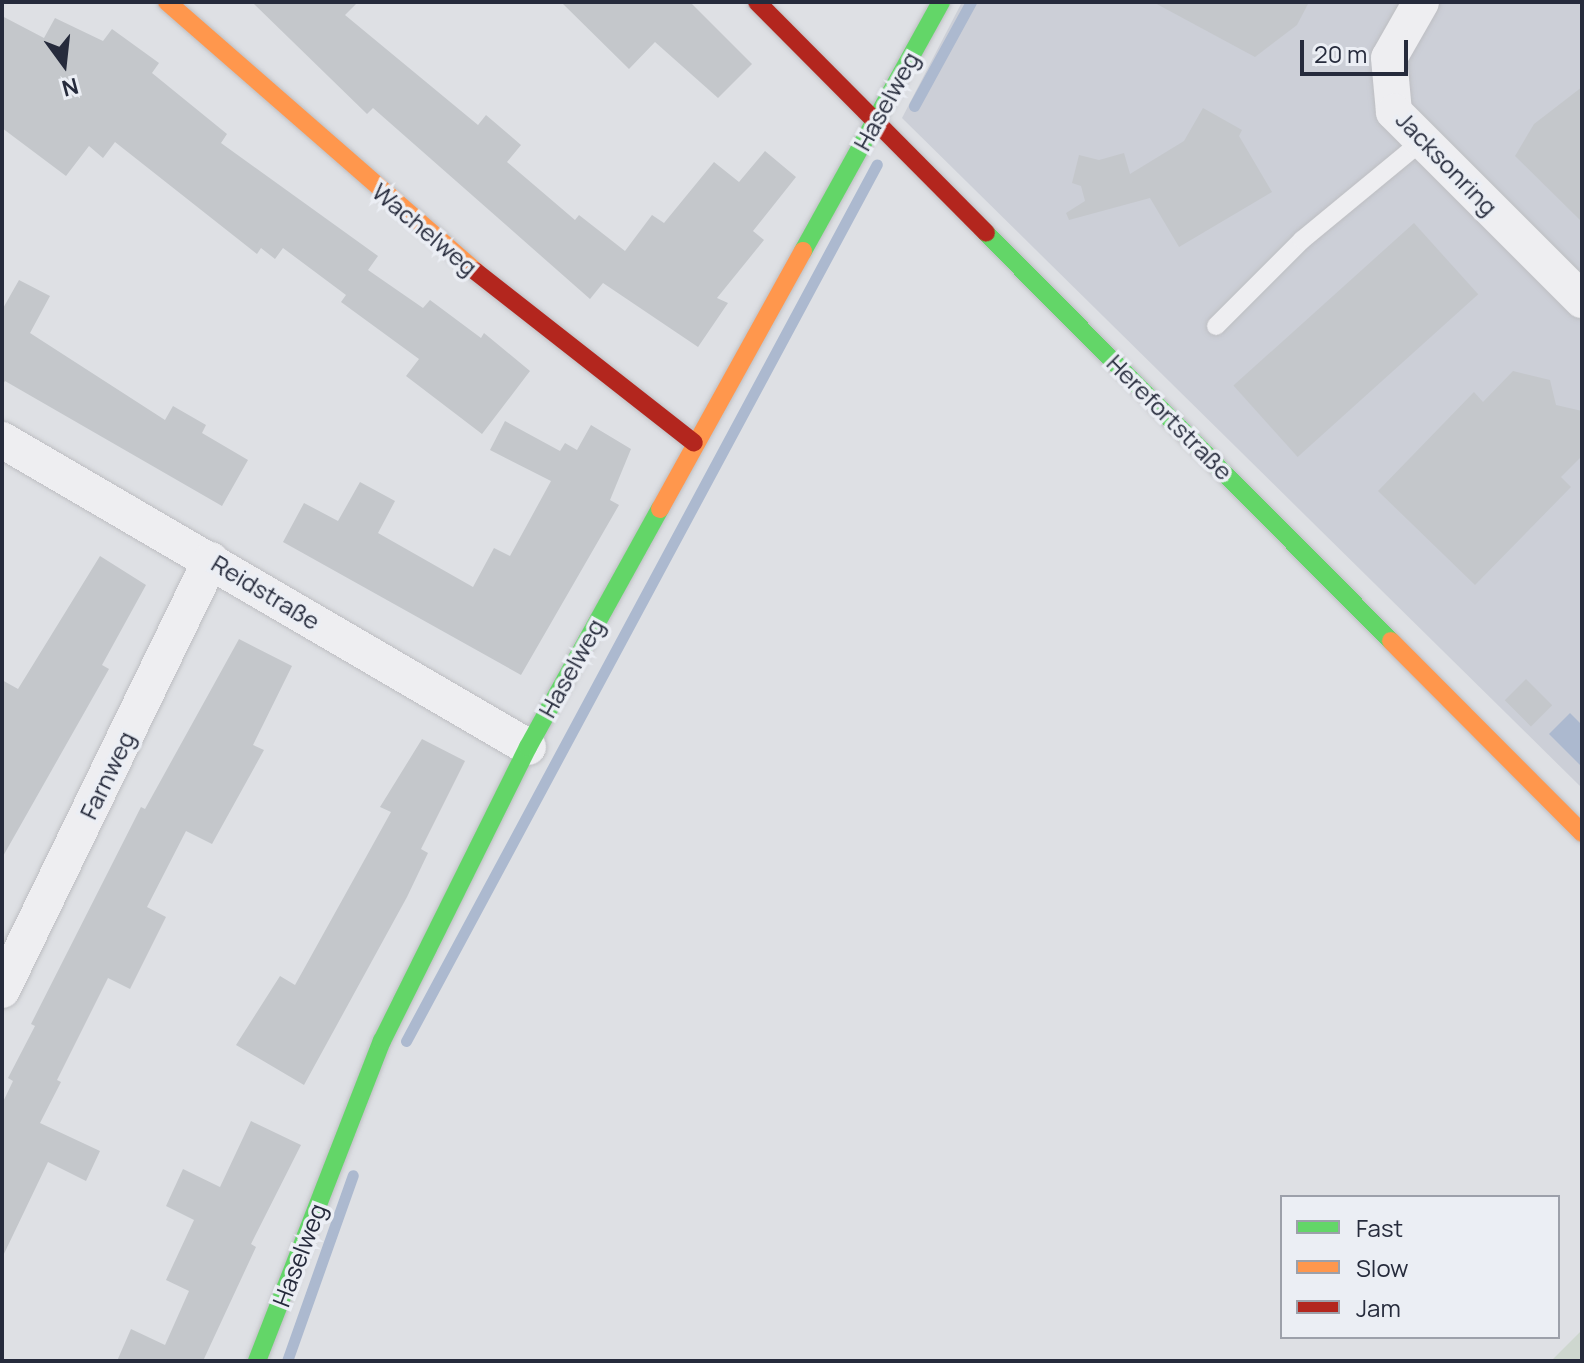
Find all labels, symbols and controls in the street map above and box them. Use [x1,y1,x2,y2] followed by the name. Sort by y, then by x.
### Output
[24,24,104,104] north arrow
[1304,24,1412,74] scale bar
[1314,37,1367,70] text: 20 m
[847,47,925,155] street label: Haselweg
[59,71,82,104] text: N
[1390,105,1504,221] street label: Jacksonring
[367,177,483,281] street label: Wachelweg
[1101,348,1239,486] street label: Herefortstraße
[207,548,325,636] street label: Reidstraße
[532,614,610,722] street label: Haselweg
[73,726,141,824] street label: Farnweg
[1280,1195,1560,1339] legend
[266,1199,332,1311] street label: Haselweg
[1356,1211,1403,1244] text: Fast
[1356,1251,1409,1284] text: Slow
[1356,1291,1401,1324] text: Jam

